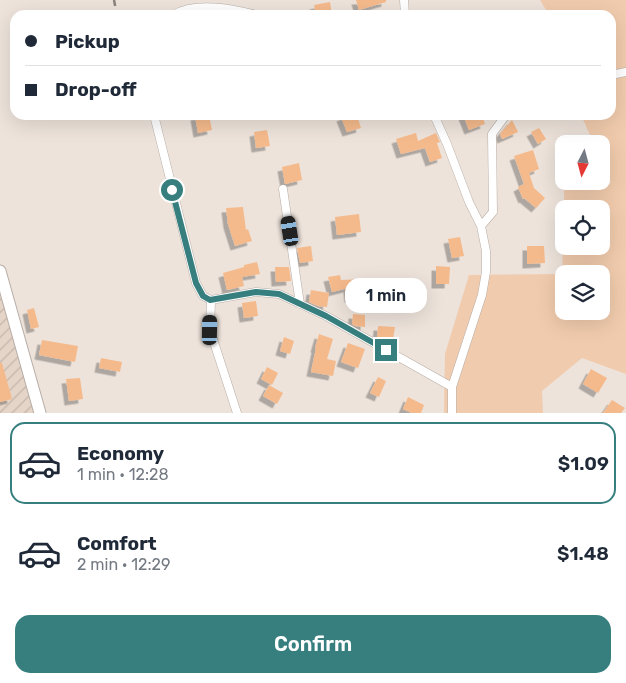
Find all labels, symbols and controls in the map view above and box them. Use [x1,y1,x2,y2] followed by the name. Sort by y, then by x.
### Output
[55,30,120,53] text: Pickup
[55,78,137,101] text: Drop-off
[555,135,610,190] north arrow
[555,135,610,320] map controls
[161,179,183,201] route start
[555,200,610,255] button: locate
[280,215,299,247] car
[555,265,610,320] button: layers
[345,278,427,312] callout: 1 min
[366,286,406,305] text: 1 min
[202,315,217,345] car
[375,339,397,361] route end
[17,441,62,486] icon: car
[77,442,164,465] text: Economy
[558,452,609,475] text: $1.09
[77,465,169,484] text: 1 min · 12:28
[17,531,62,576] icon: car
[77,532,157,555] text: Comfort
[557,542,609,565] text: $1.48
[77,555,170,574] text: 2 min · 12:29
[15,615,611,673] button: Confirm

